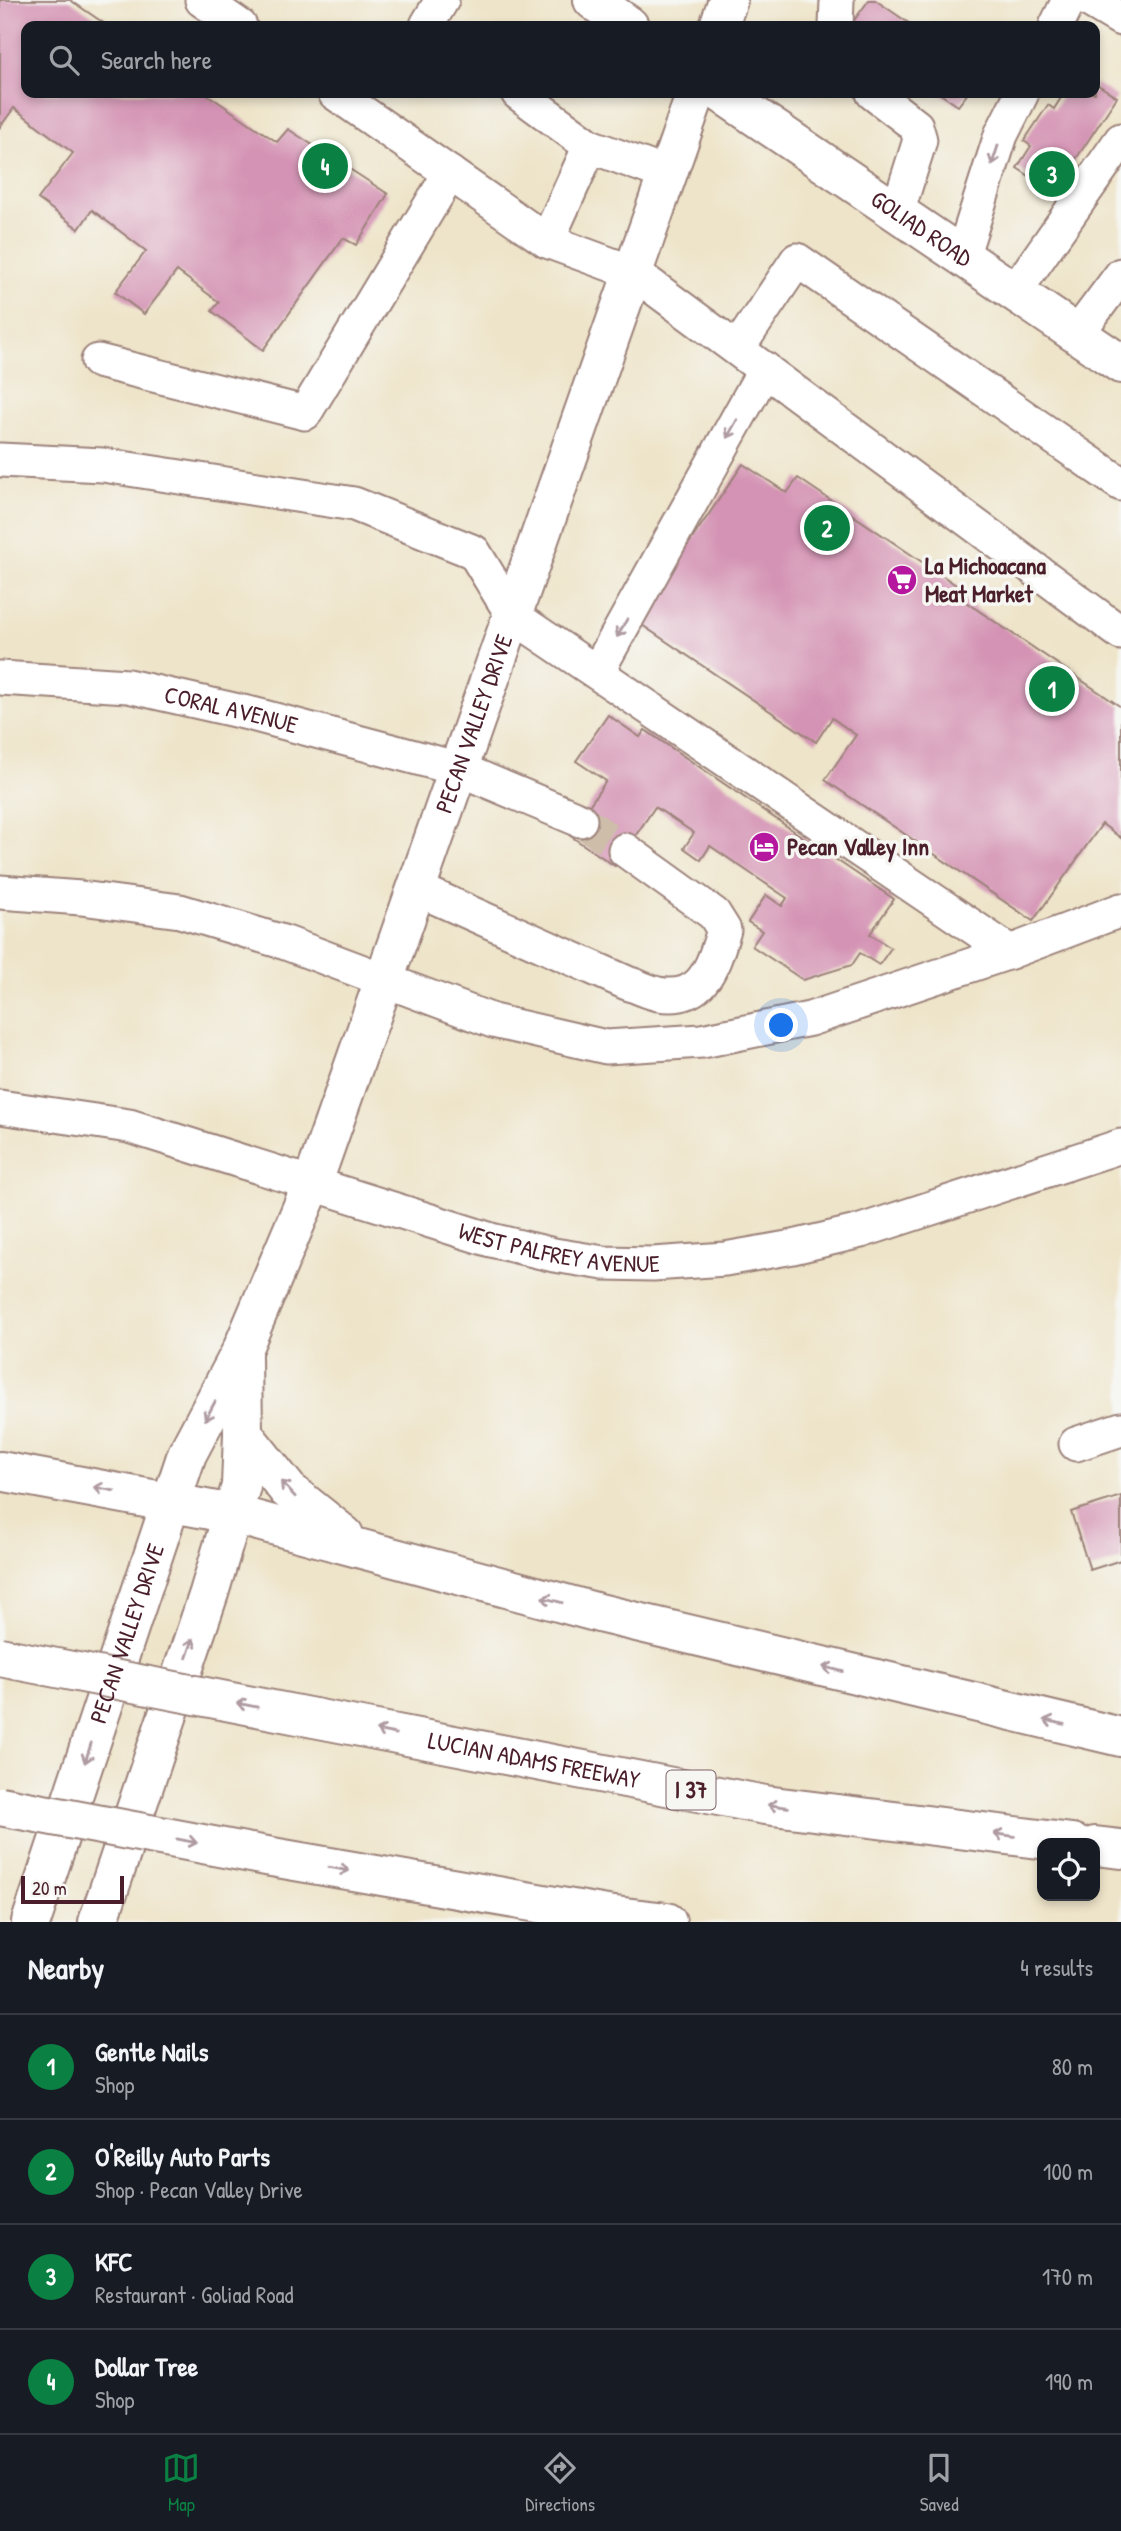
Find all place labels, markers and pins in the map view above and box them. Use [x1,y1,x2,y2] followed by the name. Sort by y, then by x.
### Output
[302,140,348,192] pin: 4
[1029,148,1075,200] pin: 3
[804,502,850,554] pin: 2
[925,549,1047,609] place label: La Michoacana Meat Market
[885,563,919,597] supermarket icon: La Michoacana Meat Market
[1029,663,1075,715] pin: 1
[747,830,781,864] hotel icon: Pecan Valley Inn
[787,830,929,863] place label: Pecan Valley Inn

